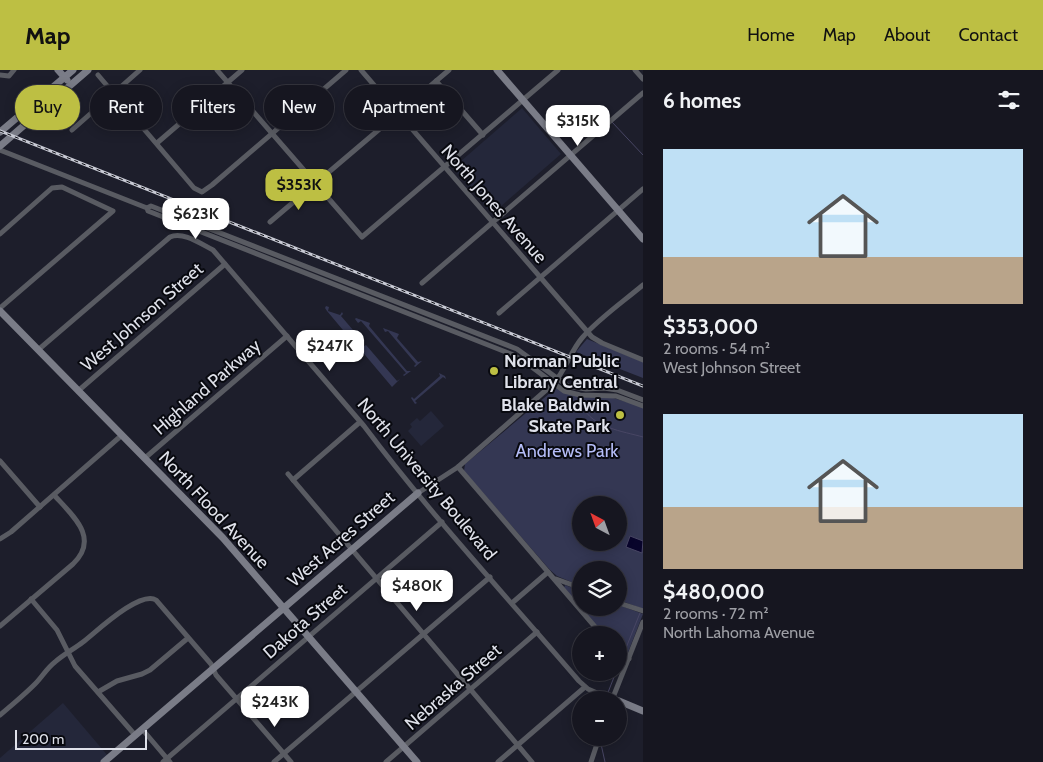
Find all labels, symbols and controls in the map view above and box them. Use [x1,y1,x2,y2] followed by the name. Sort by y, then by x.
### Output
[25,21,71,50] text: Map
[747,24,795,46] text: Home
[823,24,856,46] text: Map
[884,24,930,46] text: About
[958,24,1018,46] text: Contact
[15,85,80,130] chip: Buy
[90,85,162,130] chip: Rent
[172,85,254,130] chip: Filters
[264,85,334,130] chip: New
[344,85,463,130] chip: Apartment
[995,86,1023,114] icon: filters
[663,88,741,113] text: 6 homes
[543,104,613,147] pin: $315K
[557,111,599,130] text: $315K
[436,140,552,268] street label: North Jones Avenue
[264,168,334,211] pin: $353K
[276,175,322,194] text: $353K
[798,181,888,271] icon: home
[161,198,231,240] pin: $623K
[173,204,219,223] text: $623K
[76,258,208,376] street label: West Johnson Street
[663,314,758,339] text: $353,000
[295,330,365,372] pin: $247K
[149,334,265,440] street label: Highland Parkway
[307,336,353,355] text: $247K
[663,339,770,358] text: 2 rooms · 54 m²
[504,350,619,393] place label: Norman Public Library Central
[663,358,801,377] text: West Johnson Street
[488,365,500,377] marker: Norman Public Library Central
[353,393,501,565] street label: North University Boulevard
[501,394,610,437] place label: Blake Baldwin Skate Park
[614,409,626,421] marker: Blake Baldwin Skate Park
[516,440,619,462] park label: Andrews Park
[798,446,888,536] icon: home
[154,447,274,573] street label: North Flood Avenue
[283,487,399,591] street label: West Acres Street
[572,496,628,551] north arrow
[572,496,627,746] map controls
[572,561,627,616] button: layers
[382,570,452,612] pin: $480K
[392,576,442,595] text: $480K
[259,579,351,663] street label: Dakota Street
[663,579,765,604] text: $480,000
[663,604,768,623] text: 2 rooms · 72 m²
[663,623,815,642] text: North Lahoma Avenue
[572,626,627,681] button: +
[400,639,506,735] street label: Nebraska Street
[240,686,310,728] pin: $243K
[572,691,627,746] button: −
[252,692,298,711] text: $243K
[15,727,148,750] scale bar
[22,730,64,748] text: 200 m

